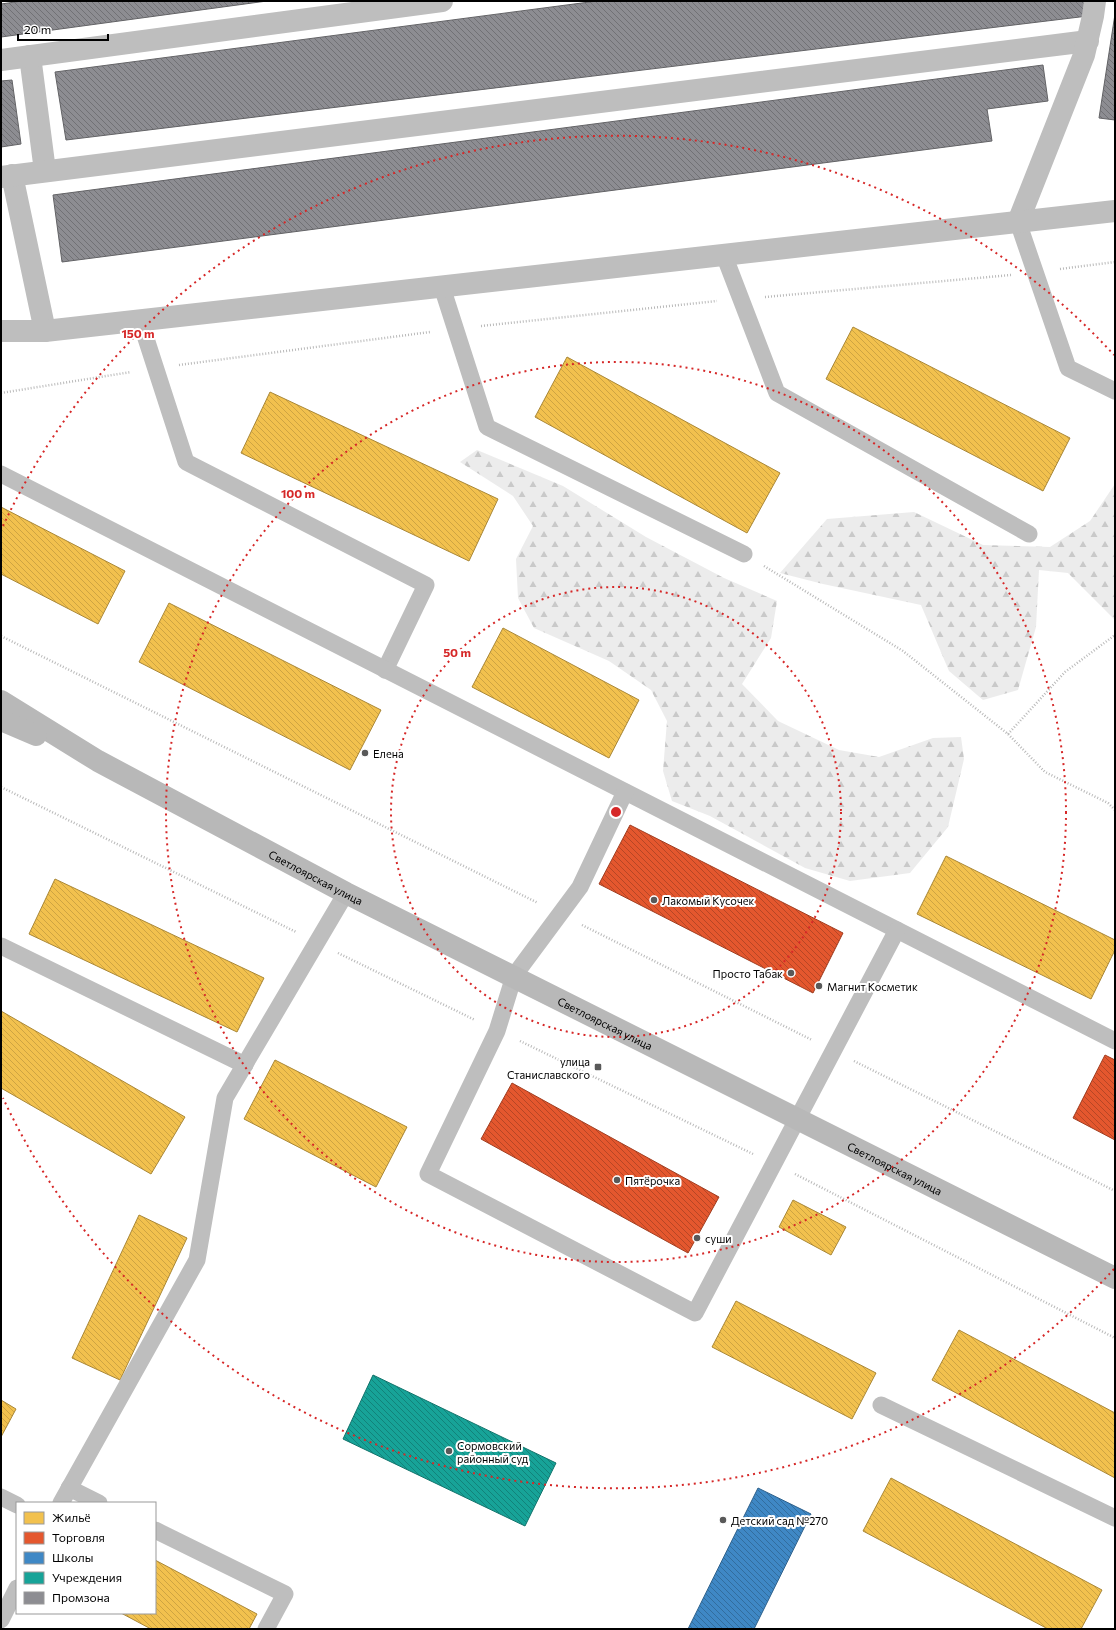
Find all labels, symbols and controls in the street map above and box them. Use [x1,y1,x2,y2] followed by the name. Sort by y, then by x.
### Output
[18,16,108,42] scale bar
[24,22,51,36] text: 20 m
[121,326,155,340] text: 150 m
[281,486,315,500] text: 100 m
[443,645,471,659] text: 50 m
[373,747,404,760] place label: Елена
[360,748,370,758] marker: Елена
[609,805,623,819] centre of rings
[267,847,365,907] street label: Светлоярская улица
[662,894,755,907] place label: Лакомый Кусочек
[649,895,659,905] marker: Лакомый Кусочек
[713,967,783,980] place label: Просто Табак
[786,968,796,978] marker: Просто Табак
[827,980,918,993] place label: Магнит Косметик
[814,981,824,991] marker: Магнит Косметик
[556,994,655,1052] street label: Светлоярская улица
[507,1055,590,1081] place label: улица Станиславского
[593,1062,603,1072] marker: улица Станиславского
[845,1139,945,1197] street label: Светлоярская улица
[625,1174,680,1187] place label: Пятёрочка
[612,1175,622,1185] marker: Пятёрочка
[705,1232,732,1245] place label: суши
[692,1233,702,1243] marker: суши
[457,1439,529,1465] place label: Сормовский районный суд
[444,1446,454,1456] marker: Сормовский районный суд
[16,1502,156,1614] legend
[52,1510,91,1524] text: Жильё
[731,1514,828,1527] place label: Детский сад №270
[718,1515,728,1525] marker: Детский сад №270
[52,1530,105,1544] text: Торговля
[52,1550,93,1564] text: Школы
[52,1570,122,1584] text: Учреждения
[52,1590,110,1604] text: Промзона

